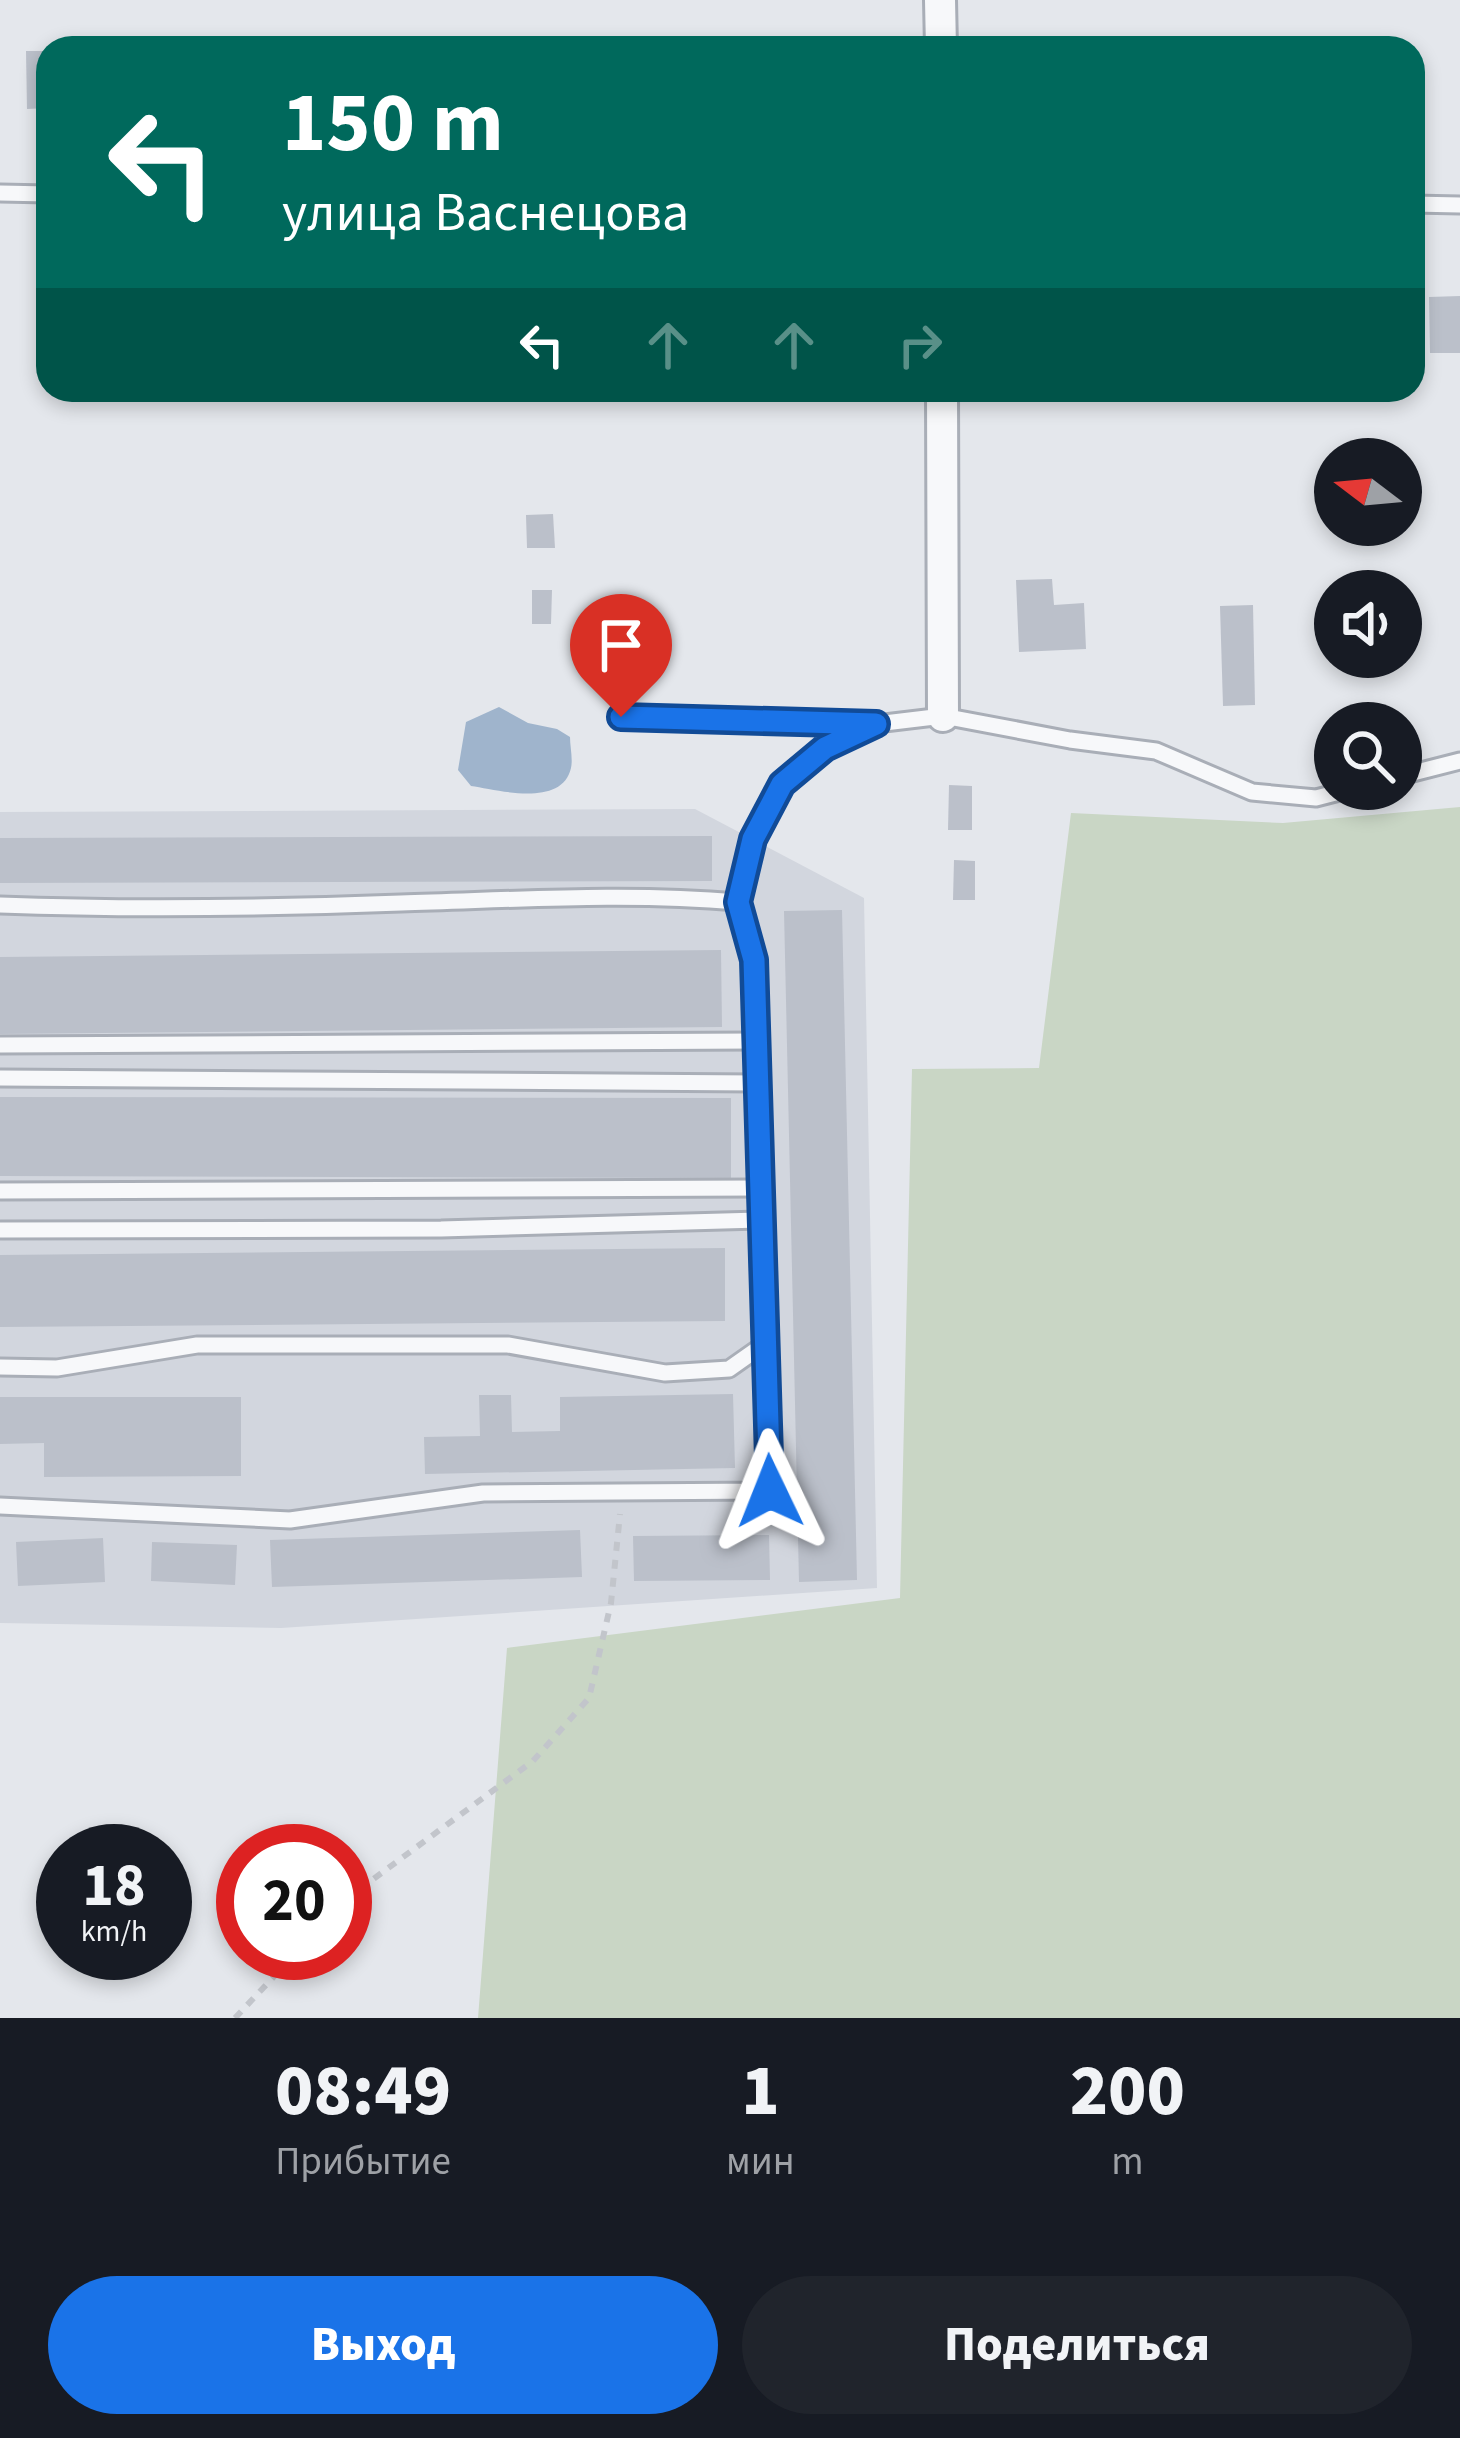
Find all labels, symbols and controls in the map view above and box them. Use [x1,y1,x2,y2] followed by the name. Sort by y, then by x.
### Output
[282,64,504,184] text: 150 m
[84,84,240,240] icon: left
[282,175,689,252] text: улица Васнецова
[509,312,575,378] icon: left
[635,312,701,378] icon: ahead
[761,312,827,378] icon: ahead
[887,312,953,378] icon: right
[1314,438,1422,546] north arrow
[1314,438,1422,810] map controls
[1314,570,1422,678] button: sound
[570,594,672,717] pin
[588,612,654,678] icon: arrive
[1314,702,1422,810] button: search
[707,1428,833,1554] position arrow
[216,1824,372,1980] speed limit sign: 20
[82,1844,146,1929] text: 18
[81,1910,147,1953] text: km/h
[275,2040,451,2143] text: 08:49
[741,2040,780,2143] text: 1
[1070,2040,1185,2143] text: 200
[275,2134,451,2190] text: Прибытие
[726,2134,795,2190] text: мин
[1111,2134,1144,2190] text: m
[48,2276,718,2414] button: Выход
[742,2276,1412,2414] button: Поделиться

